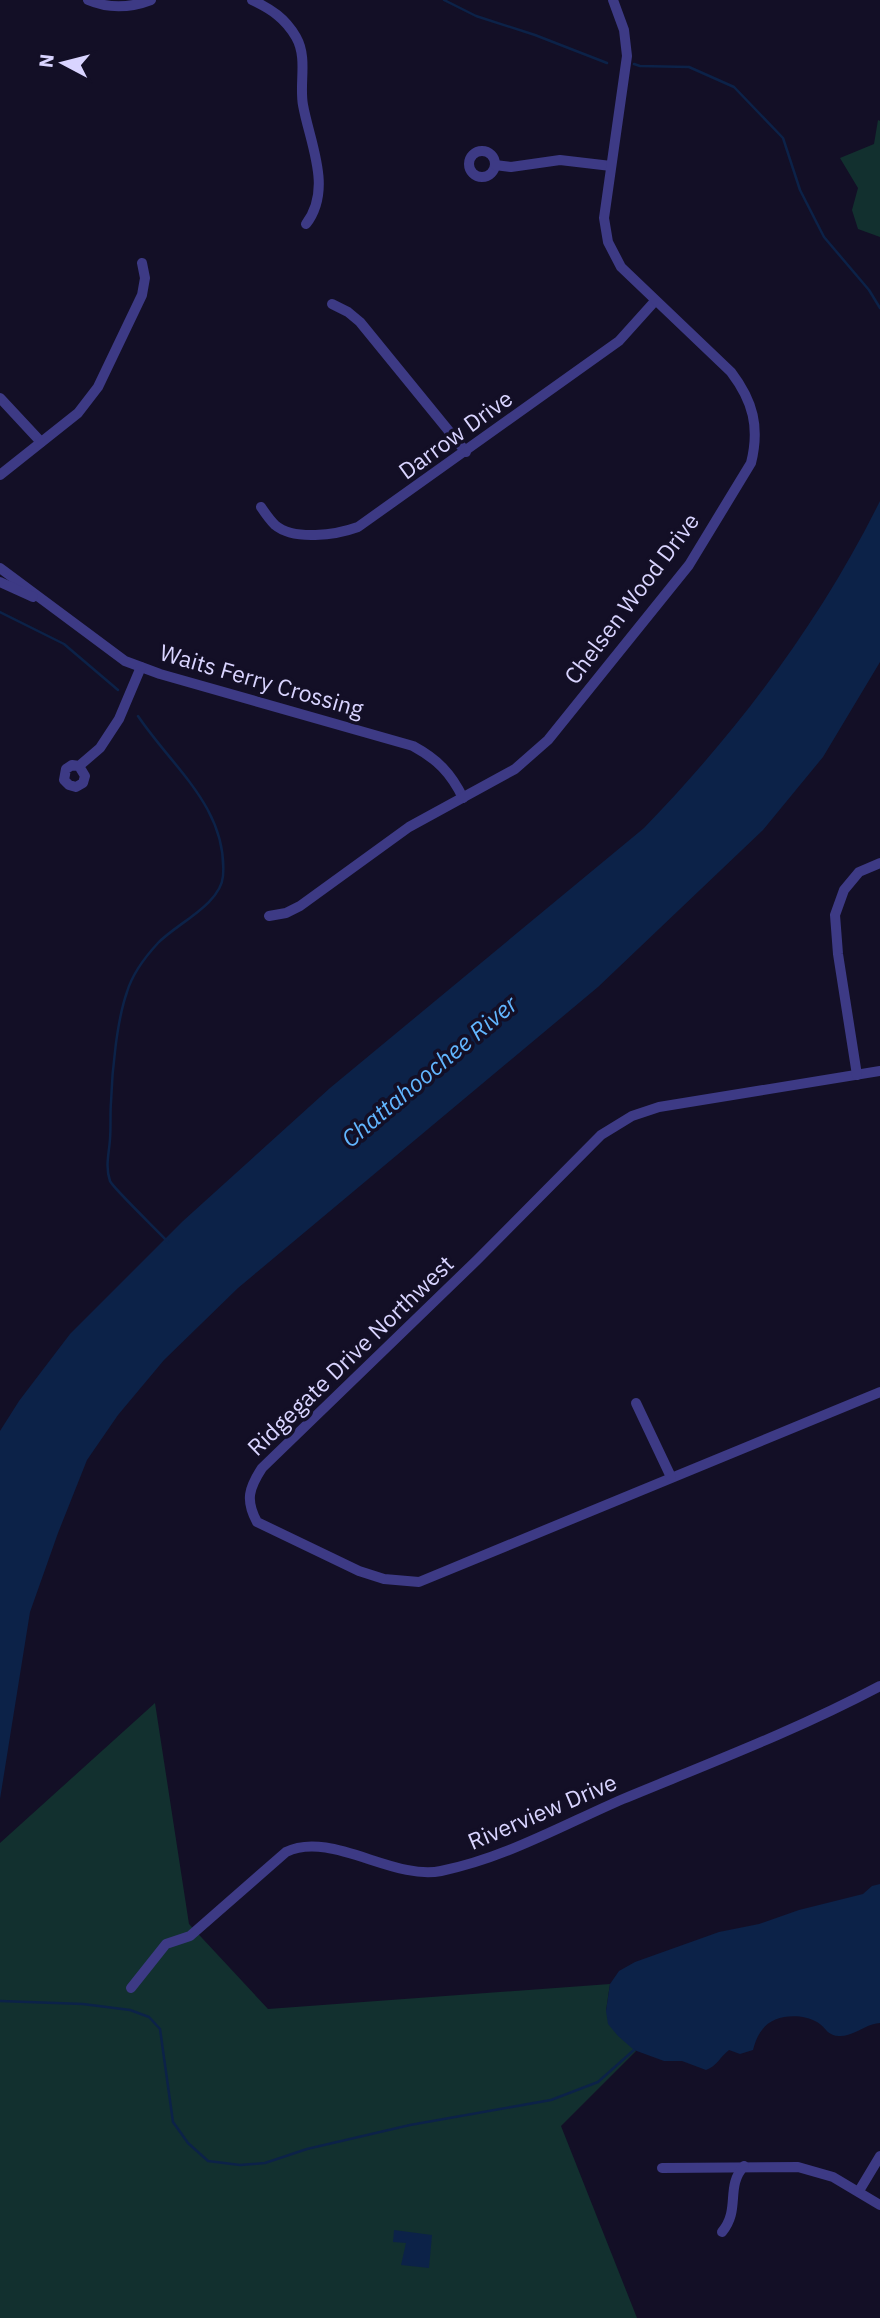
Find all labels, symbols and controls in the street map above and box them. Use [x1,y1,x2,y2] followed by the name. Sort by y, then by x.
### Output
[28,28,98,98] north arrow
[33,53,59,69] text: N
[392,383,518,485] street label: Darrow Drive
[557,506,705,690] street label: Chelsen Wood Drive
[157,637,367,723] street label: Waits Ferry Crossing
[334,987,525,1154] water label: Chattahoochee River
[240,1248,460,1462] street label: Ridgegate Drive Northwest
[463,1766,621,1856] street label: Riverview Drive

